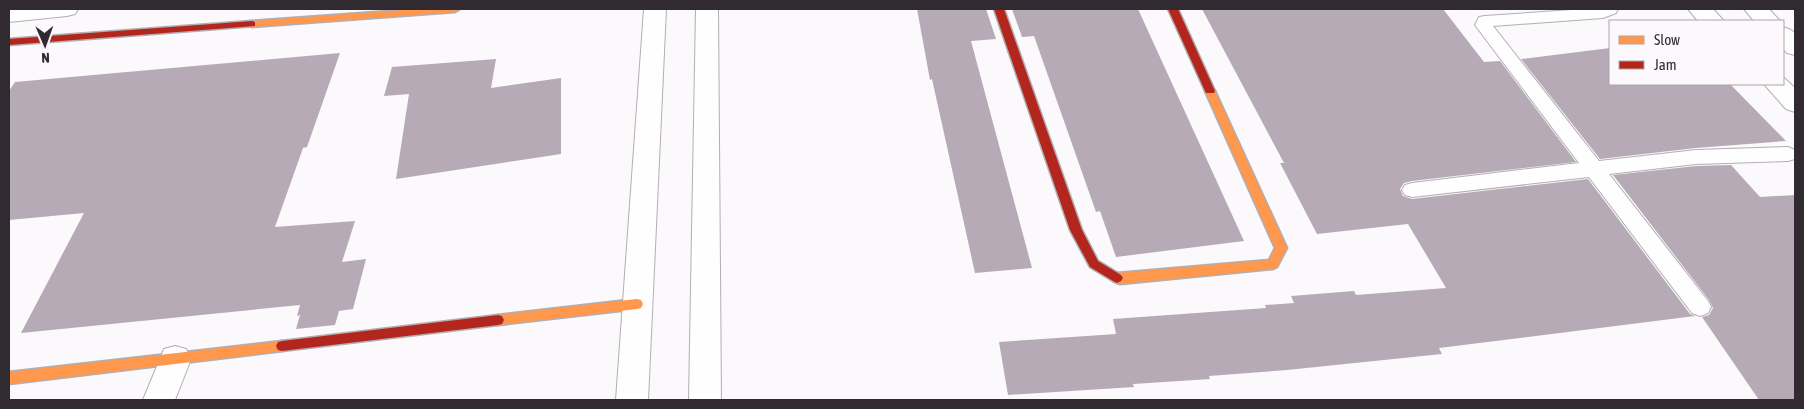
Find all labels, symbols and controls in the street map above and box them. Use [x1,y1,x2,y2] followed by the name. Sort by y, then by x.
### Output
[20,20,70,70] north arrow
[1609,20,1784,85] legend
[1654,31,1680,48] text: Slow
[41,50,50,66] text: N
[1654,56,1677,73] text: Jam

